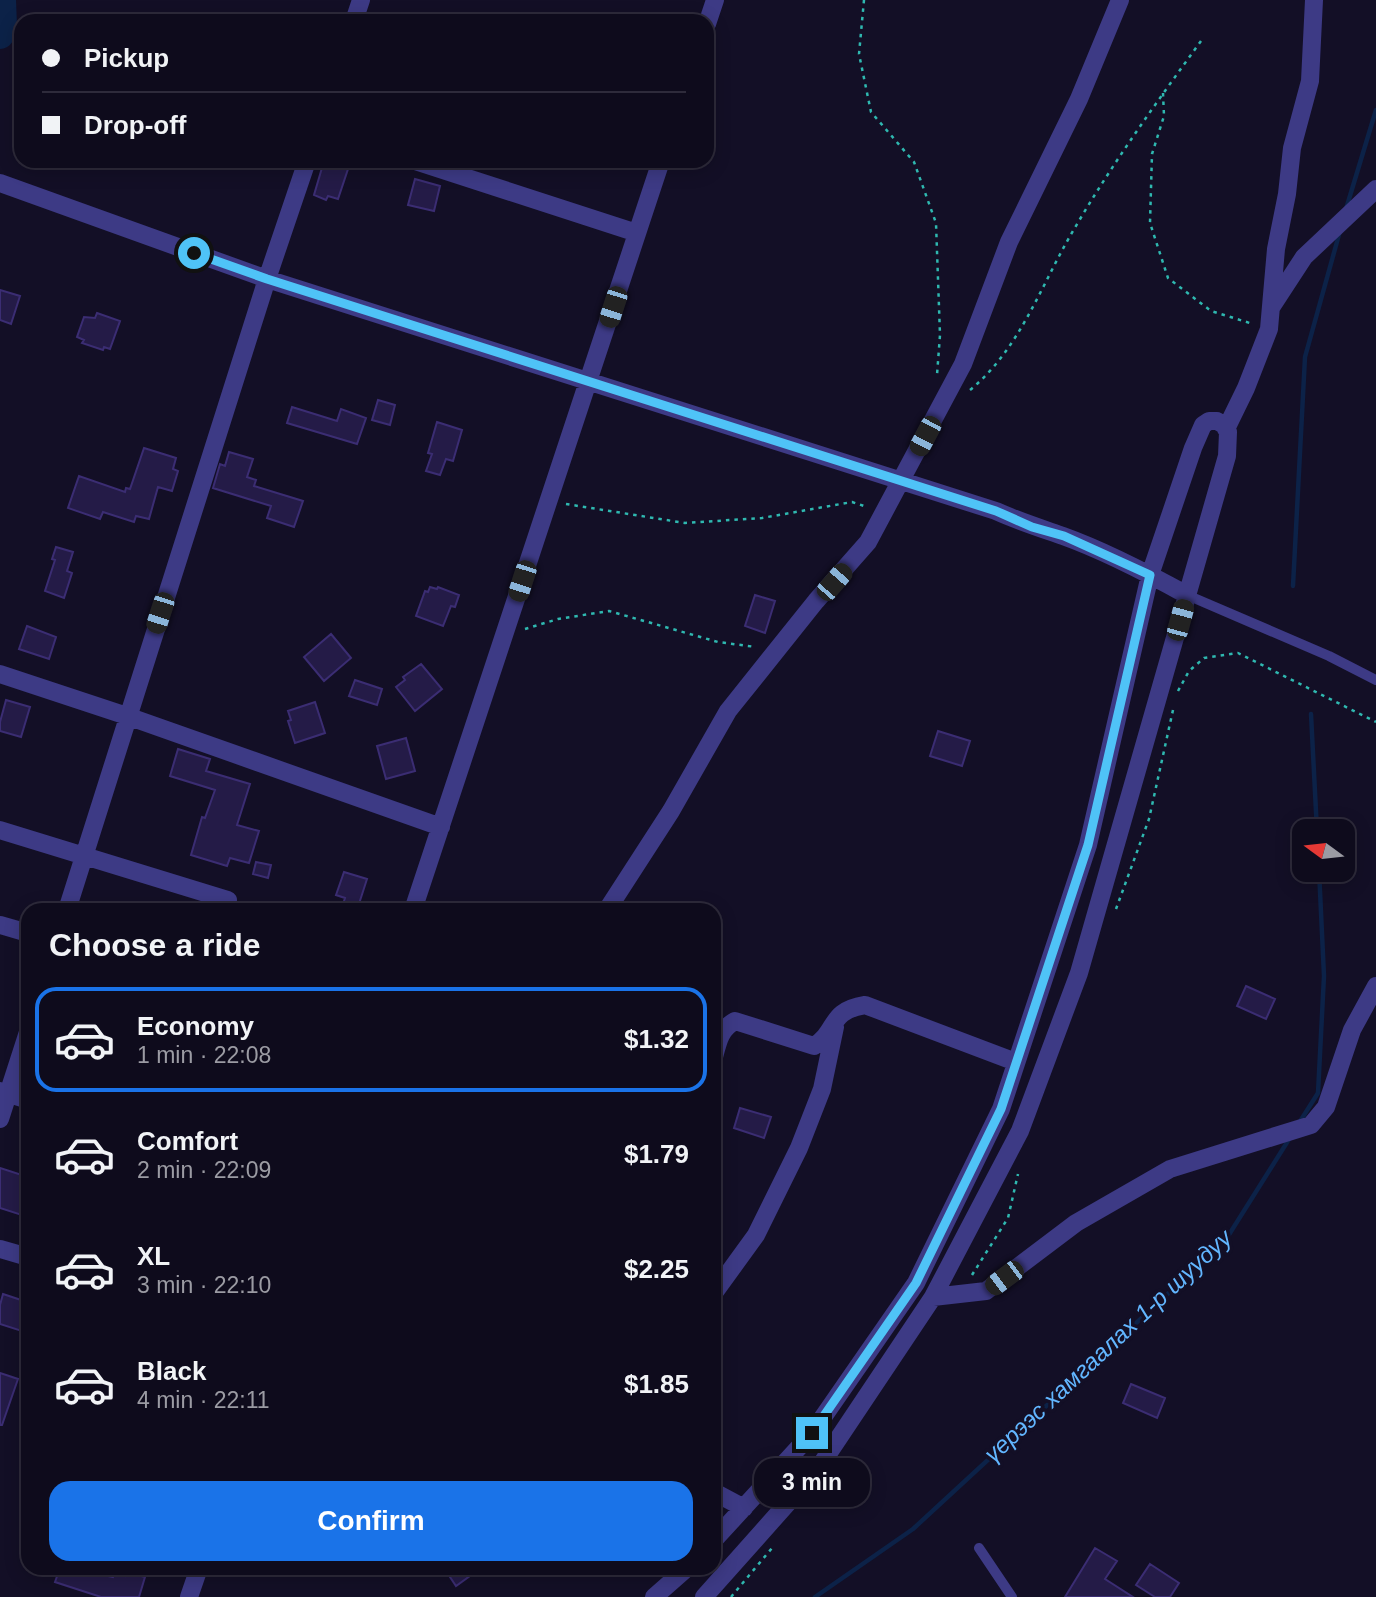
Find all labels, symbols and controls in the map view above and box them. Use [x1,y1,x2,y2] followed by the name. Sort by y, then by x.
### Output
[84,43,169,73] text: Pickup
[84,110,187,140] text: Drop-off
[178,237,210,269] route start
[597,284,630,330] car
[906,413,945,459] car
[506,558,539,604] car
[813,559,856,605] car
[144,590,177,636] car
[1165,597,1196,643] car
[1292,819,1354,882] north arrow
[1292,819,1355,882] map controls
[49,927,261,963] text: Choose a ride
[53,1008,116,1071] icon: car
[137,1011,254,1041] text: Economy
[624,1024,689,1054] text: $1.32
[137,1042,271,1068] text: 1 min · 22:08
[53,1123,116,1186] icon: car
[137,1126,238,1156] text: Comfort
[624,1139,689,1169] text: $1.79
[137,1157,271,1183] text: 2 min · 22:09
[978,1223,1238,1467] water label: үерээс хамгаалах 1-р шуудуу
[53,1238,116,1301] icon: car
[137,1241,170,1271] text: XL
[624,1254,689,1284] text: $2.25
[981,1257,1028,1299] car
[137,1272,271,1298] text: 3 min · 22:10
[53,1353,116,1416] icon: car
[137,1356,206,1386] text: Black
[624,1369,689,1399] text: $1.85
[137,1387,270,1413] text: 4 min · 22:11
[796,1417,828,1449] route end
[754,1458,870,1506] callout: 3 min
[782,1469,842,1495] text: 3 min
[49,1481,693,1561] button: Confirm

